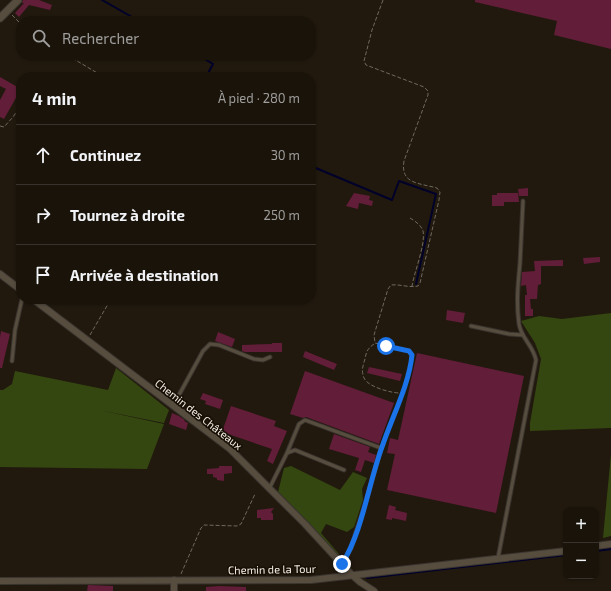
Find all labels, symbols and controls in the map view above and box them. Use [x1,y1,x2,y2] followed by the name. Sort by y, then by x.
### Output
[16,16,316,60] search box
[30,27,52,49] icon: search
[62,29,139,47] text: Rechercher
[32,88,76,108] text: 4 min
[218,90,300,106] text: À pied · 280 m
[32,144,54,166] icon: ahead
[70,146,141,164] text: Continuez
[271,147,300,163] text: 30 m
[32,204,54,226] icon: right
[70,206,185,224] text: Tournez à droite
[264,207,300,223] text: 250 m
[32,264,54,286] icon: arrive
[70,266,218,284] text: Arrivée à destination
[377,337,395,355] route start
[153,376,245,452] street label: Chemin des Châteaux
[563,507,599,579] map controls
[563,507,599,543] button: +
[563,543,599,579] button: −
[333,555,351,573] route end
[228,562,317,576] street label: Chemin de la Tour

